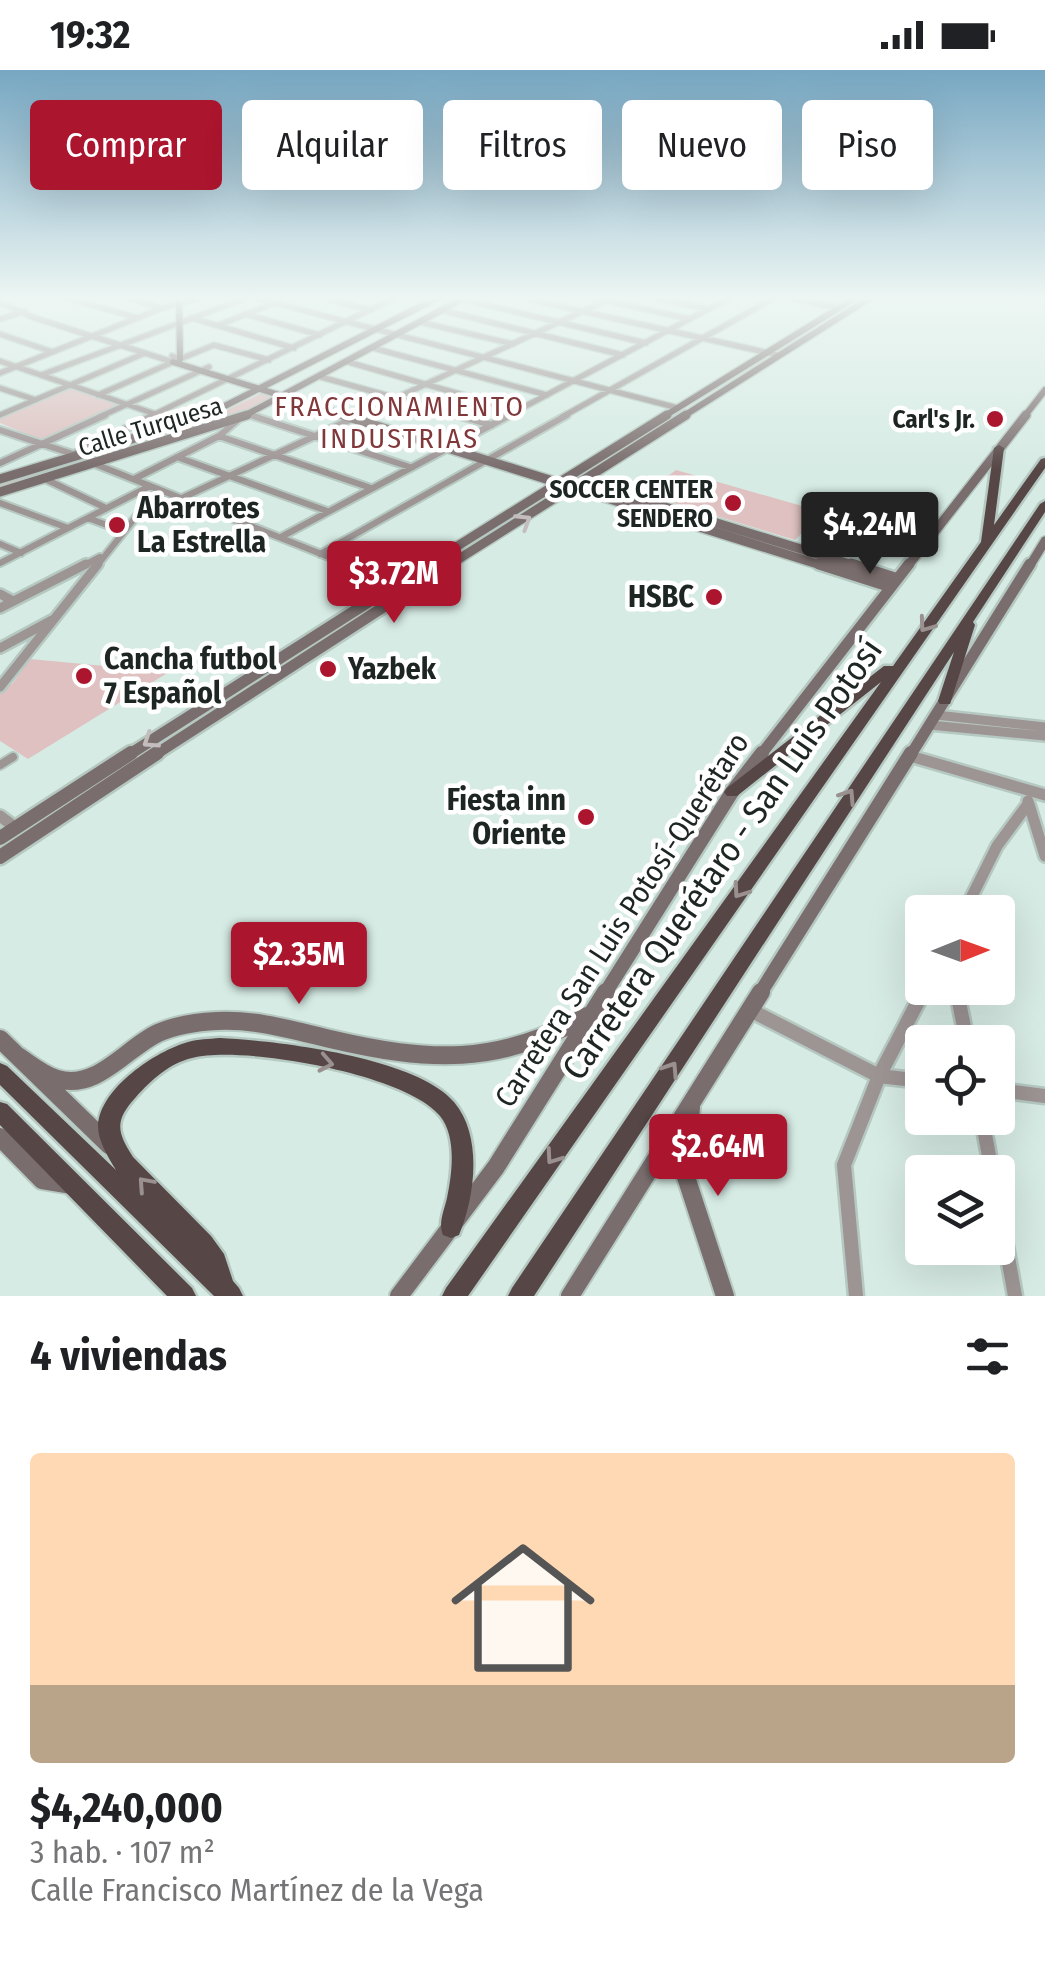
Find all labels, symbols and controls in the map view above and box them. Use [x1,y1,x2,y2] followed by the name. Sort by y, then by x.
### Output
[50,12,130,58] text: 19:32
[30,100,222,190] chip: Comprar
[242,100,423,190] chip: Alquilar
[443,100,602,190] chip: Filtros
[622,100,782,190] chip: Nuevo
[802,100,933,190] chip: Piso
[275,390,525,455] district label: FRACCIONAMIENTO INDUSTRIAS
[75,391,226,463] street label: Calle Turquesa
[892,405,975,435] place label: Carl's Jr.
[984,408,1006,430] marker: Carl's Jr.
[549,475,714,534] place label: SOCCER CENTER SENDERO
[136,490,266,560] place label: Abarrotes La Estrella
[722,492,744,514] marker: SOCCER CENTER SENDERO
[789,492,951,577] pin: $4.24M
[823,505,917,543] text: $4.24M
[106,514,128,536] marker: Abarrotes La Estrella
[513,514,531,533] one-way arrow
[313,541,475,626] pin: $3.72M
[349,554,439,592] text: $3.72M
[628,579,694,615] place label: HSBC
[703,586,725,608] marker: HSBC
[921,614,938,632] one-way arrow
[553,630,891,1088] street label: Carretera Querétaro - San Luis Potosí
[104,641,277,711] place label: Cancha futbol 7 Español
[347,651,437,687] place label: Yazbek
[317,658,339,680] marker: Yazbek
[73,665,95,687] marker: Cancha futbol 7 Español
[487,726,757,1114] street label: Carretera San Luis Potosí-Querétaro
[143,729,161,748] one-way arrow
[447,782,566,852] place label: Fiesta inn Oriente
[835,789,854,807] one-way arrow
[575,806,597,828] marker: Fiesta inn Oriente
[734,880,752,899] one-way arrow
[905,895,1015,1005] north arrow
[905,895,1015,1265] map controls
[218,922,380,1007] pin: $2.35M
[253,935,345,973] text: $2.35M
[905,1025,1015,1135] button: locate
[317,1051,334,1072] one-way arrow
[658,1062,677,1080] one-way arrow
[637,1114,799,1199] pin: $2.64M
[671,1127,765,1165] text: $2.64M
[547,1146,565,1164] one-way arrow
[905,1155,1015,1265] button: layers
[139,1177,157,1196] one-way arrow
[960,1329,1015,1384] icon: filters
[30,1331,227,1381] text: 4 viviendas
[433,1518,613,1698] icon: home
[30,1783,223,1833] text: $4,240,000
[30,1833,215,1871] text: 3 hab. · 107 m²
[30,1871,484,1909] text: Calle Francisco Martínez de la Vega

